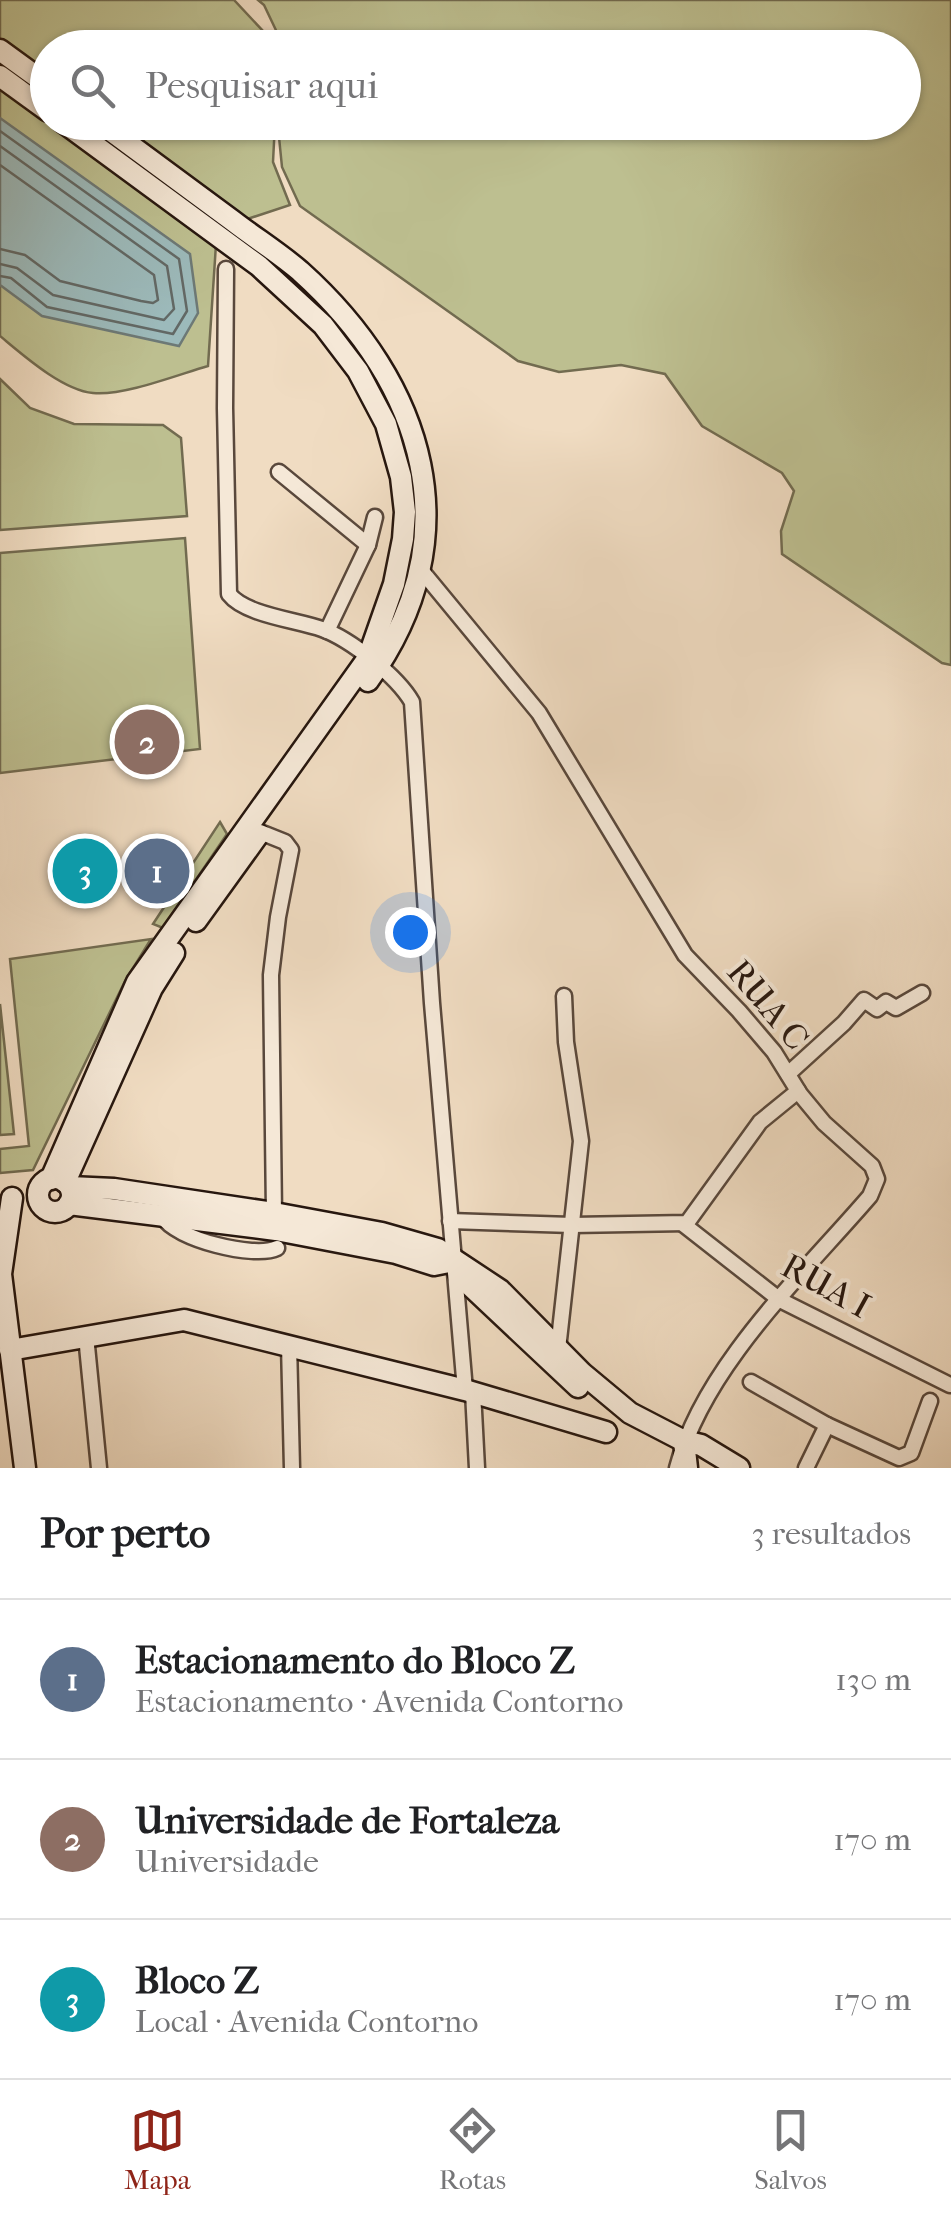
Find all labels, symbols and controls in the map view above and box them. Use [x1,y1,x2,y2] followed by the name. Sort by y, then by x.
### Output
[30,30,921,140] search box
[65,58,120,113] icon: search
[145,63,378,108] text: Pesquisar aqui
[114,704,180,780] pin: 2
[52,834,118,908] pin: 3
[124,834,190,908] pin: 1
[385,907,436,958] your location
[719,952,817,1058] street label: RUA C
[774,1245,878,1327] street label: RUA I
[40,1509,210,1558] text: Por perto
[752,1515,911,1552] text: 3 resultados
[135,1638,575,1683] text: Estacionamento do Bloco Z
[67,1661,78,1698] text: 1
[835,1661,911,1698] text: 130 m
[135,1683,623,1720] text: Estacionamento · Avenida Contorno
[135,1798,559,1843] text: Universidade de Fortaleza
[64,1821,81,1858] text: 2
[833,1821,911,1858] text: 170 m
[135,1843,319,1880] text: Universidade
[135,1958,259,2003] text: Bloco Z
[66,1981,79,2018] text: 3
[833,1981,911,2018] text: 170 m
[135,2003,478,2040] text: Local · Avenida Contorno
[124,2103,191,2196] tab: Mapa
[439,2103,506,2196] tab: Rotas
[754,2103,827,2196] tab: Salvos

